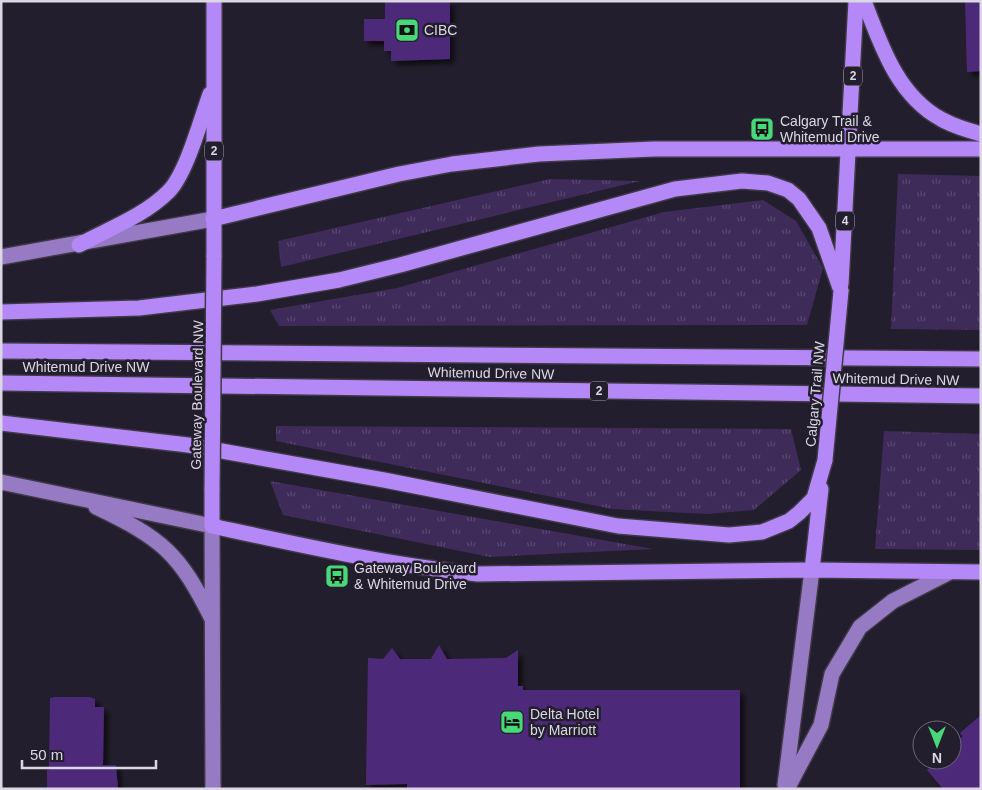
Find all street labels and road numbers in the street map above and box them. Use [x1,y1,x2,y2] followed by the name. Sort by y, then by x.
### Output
[844,66,862,85] road number: 2
[205,142,223,160] road number: 2
[836,212,854,230] road number: 4
[188,319,206,470] street label: Gateway Boulevard NW
[802,340,828,447] street label: Calgary Trail NW
[23,359,150,375] street label: Whitemud Drive NW
[427,364,555,382] street label: Whitemud Drive NW
[832,370,960,388] street label: Whitemud Drive NW
[590,382,608,401] road number: 2

